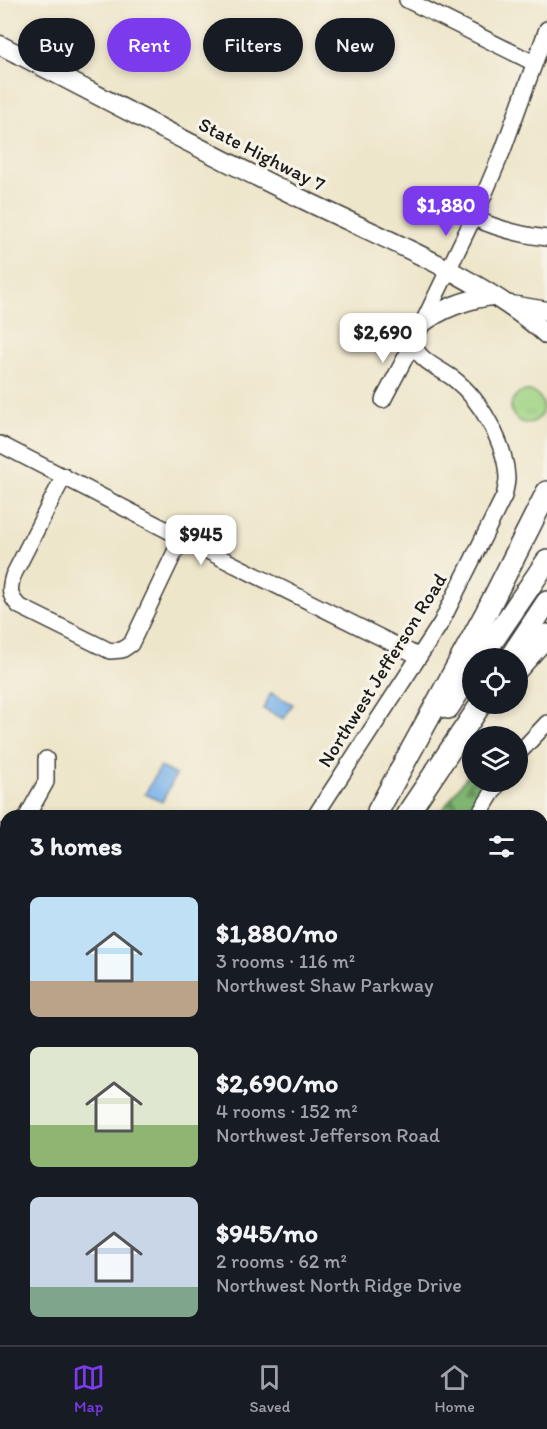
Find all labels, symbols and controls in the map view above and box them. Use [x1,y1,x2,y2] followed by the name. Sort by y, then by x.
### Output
[18,18,95,72] chip: Buy
[107,18,191,72] chip: Rent
[203,18,303,72] chip: Filters
[315,18,395,72] chip: New
[195,112,329,196] street label: State Highway 7
[397,186,495,237] pin: $1,880
[417,193,475,217] text: $1,880
[334,313,432,364] pin: $2,690
[354,320,412,344] text: $2,690
[165,515,237,566] pin: $945
[179,522,223,546] text: $945
[312,569,452,771] street label: Northwest Jefferson Road
[462,648,528,792] map controls
[462,648,528,714] button: locate
[462,726,528,792] button: layers
[30,830,122,862] text: 3 homes
[485,830,518,863] icon: filters
[216,917,338,949] text: $1,880/mo
[78,921,150,993] icon: home
[216,949,355,973] text: 3 rooms · 116 m²
[216,973,433,997] text: Northwest Shaw Parkway
[216,1067,338,1099] text: $2,690/mo
[78,1071,150,1143] icon: home
[216,1099,358,1123] text: 4 rooms · 152 m²
[216,1123,440,1147] text: Northwest Jefferson Road
[216,1217,318,1249] text: $945/mo
[78,1221,150,1293] icon: home
[216,1249,347,1273] text: 2 rooms · 62 m²
[216,1273,462,1297] text: Northwest North Ridge Drive
[72,1361,105,1416] tab: Map
[249,1361,290,1416] tab: Saved
[435,1361,475,1416] tab: Home

